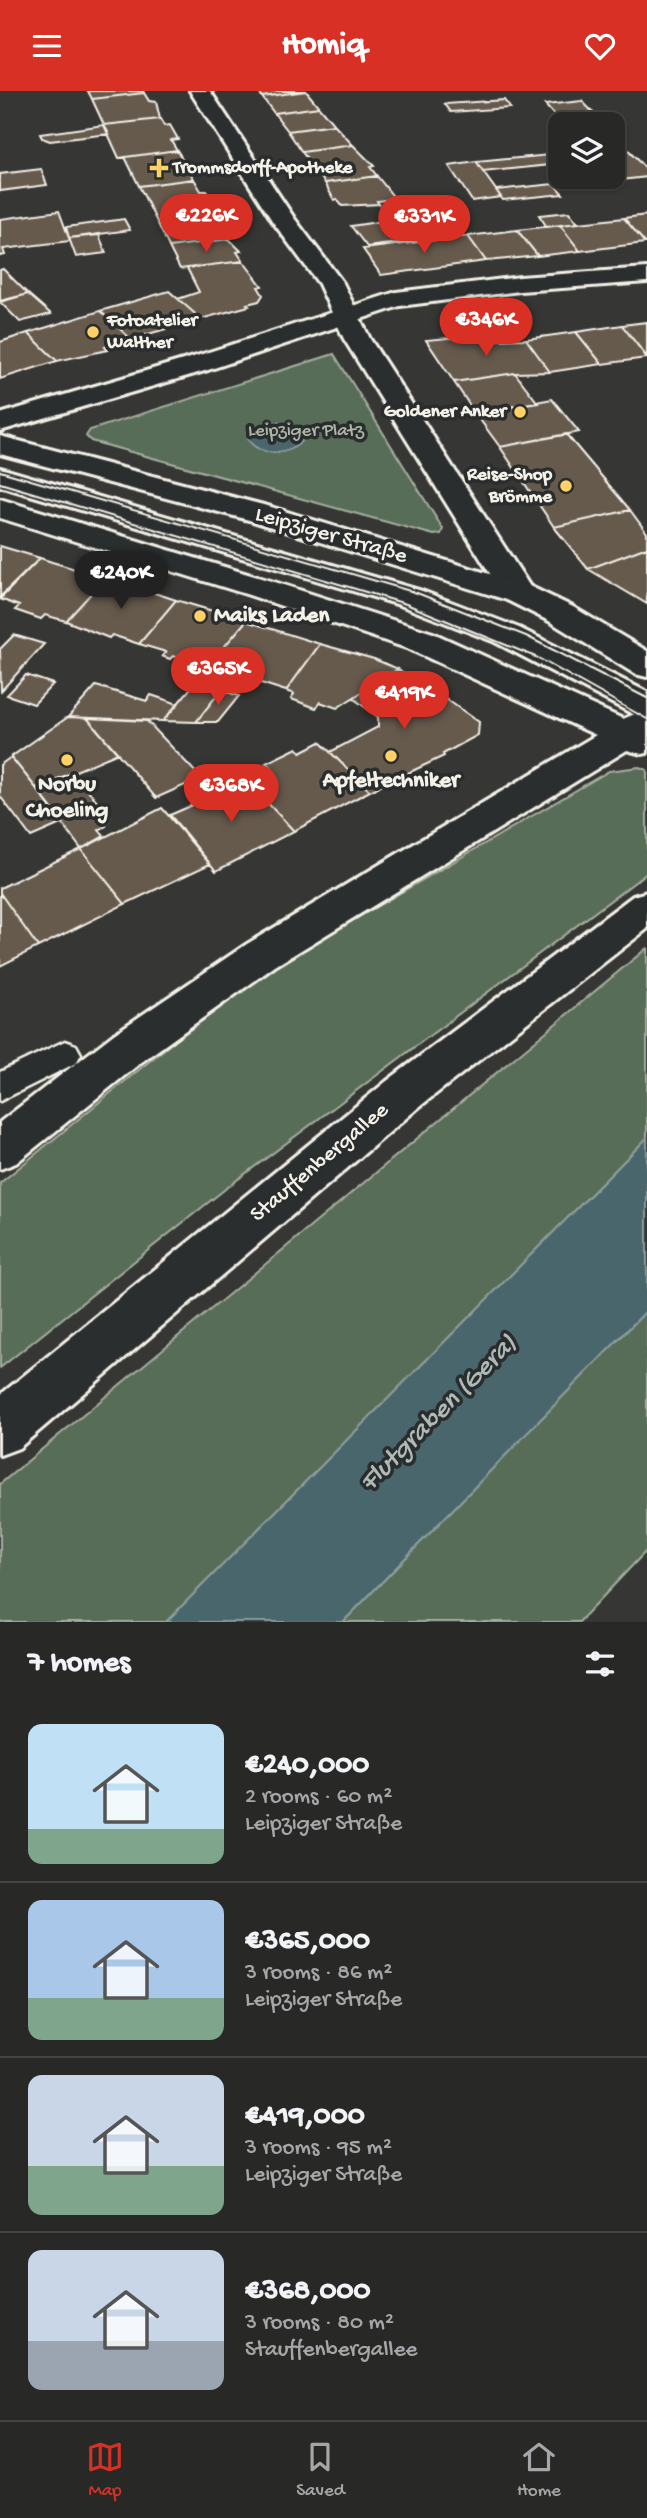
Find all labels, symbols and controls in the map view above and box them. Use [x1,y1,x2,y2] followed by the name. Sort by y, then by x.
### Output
[28,27,66,65] icon: menu
[282,27,365,65] text: Homiq
[581,27,619,65] icon: heart
[548,112,625,189] map controls
[548,112,625,189] button: layers
[171,157,354,180] place label: Trommsdorff-Apotheke
[151,160,167,176] marker: Trommsdorff-Apotheke
[157,195,255,254] pin: €226K
[375,195,473,255] pin: €331K
[176,203,236,230] text: €226K
[394,204,454,231] text: €331K
[437,299,535,358] pin: €346K
[456,307,516,334] text: €346K
[106,310,199,355] place label: Fotoatelier Walther
[85,324,101,340] marker: Fotoatelier Walther
[384,401,508,424] place label: Goldener Anker
[512,404,528,420] marker: Goldener Anker
[248,420,365,443] park label: Leipziger Platz
[466,464,553,509] place label: Reise-Shop Brömme
[558,478,574,494] marker: Reise-Shop Brömme
[252,501,411,571] street label: Leipziger Straße
[72,552,170,611] pin: €240K
[90,560,152,587] text: €240K
[214,603,330,630] place label: Maiks Laden
[192,608,208,624] marker: Maiks Laden
[169,647,267,707] pin: €365K
[187,656,249,683] text: €365K
[355,671,453,731] pin: €419K
[375,680,433,707] text: €419K
[383,748,399,764] marker: Apfeltechniker
[59,752,75,768] marker: Norbu Choeling
[182,765,280,824] pin: €368K
[322,768,462,795] place label: Apfeltechniker
[26,772,108,825] place label: Norbu Choeling
[200,773,262,800] text: €368K
[245,1097,396,1229] street label: Stauffenbergallee
[353,1328,525,1500] water label: Flutgraben (Gera)
[581,1645,619,1683] icon: filters
[28,1647,130,1682] text: 7 homes
[245,1749,369,1784] text: €240,000
[84,1752,168,1836] icon: home
[245,1784,392,1811] text: 2 rooms · 60 m²
[245,1811,402,1838] text: Leipziger Straße
[245,1925,370,1960] text: €365,000
[84,1928,168,2012] icon: home
[245,1960,392,1987] text: 3 rooms · 86 m²
[245,1987,402,2014] text: Leipziger Straße
[245,2100,365,2135] text: €419,000
[84,2103,168,2187] icon: home
[245,2135,392,2162] text: 3 rooms · 95 m²
[245,2162,402,2189] text: Leipziger Straße
[245,2275,371,2310] text: €368,000
[84,2278,168,2362] icon: home
[245,2310,394,2337] text: 3 rooms · 80 m²
[245,2337,417,2364] text: Stauffenbergallee
[86,2438,124,2503] tab: Map
[296,2438,345,2503] tab: Saved
[517,2438,561,2503] tab: Home

